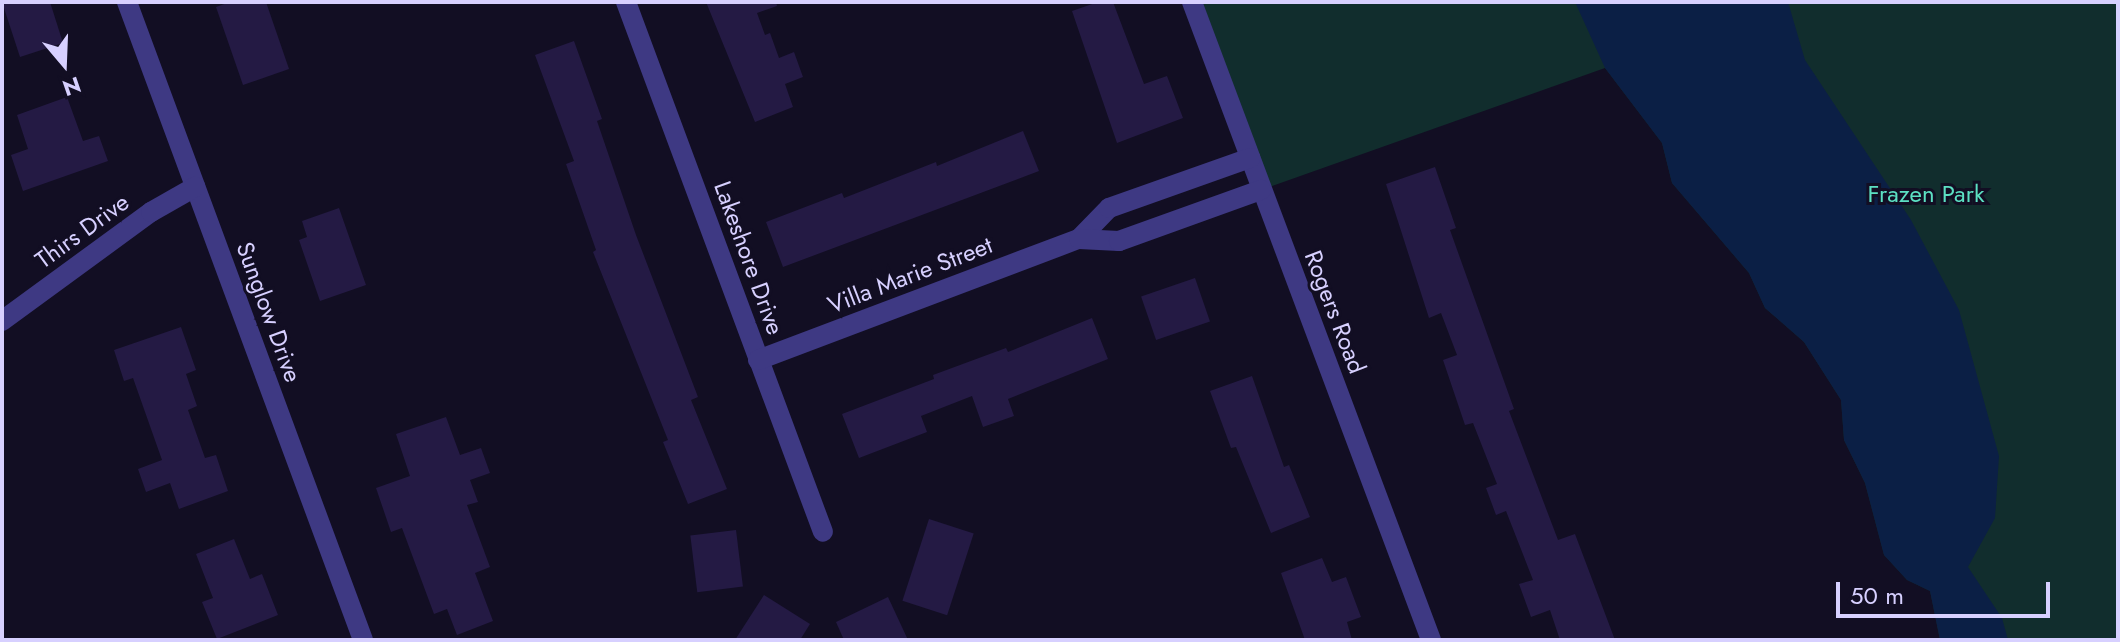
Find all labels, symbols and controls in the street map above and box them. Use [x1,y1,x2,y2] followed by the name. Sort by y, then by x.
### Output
[24,24,104,104] north arrow
[58,69,85,105] text: N
[708,177,790,339] street label: Lakeshore Drive
[1868,180,1984,208] park label: Frazen Park
[30,187,134,275] street label: Thirs Drive
[824,230,996,320] street label: Villa Marie Street
[230,238,308,386] street label: Sunglow Drive
[1298,246,1372,378] street label: Rogers Road
[1840,566,2054,616] scale bar
[1850,578,1904,613] text: 50 m

